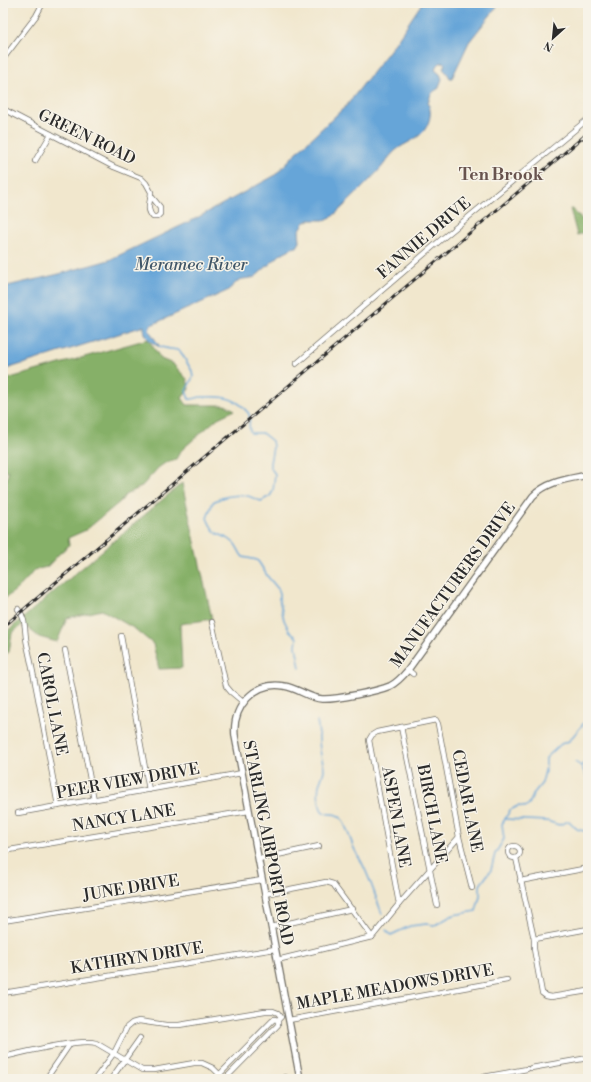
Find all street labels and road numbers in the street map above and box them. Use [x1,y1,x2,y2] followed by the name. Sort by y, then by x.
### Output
[35,105,139,169] street label: GREEN ROAD
[373,193,475,283] street label: FANNIE DRIVE
[386,498,520,672] street label: MANUFACTURERS DRIVE
[32,651,72,757] street label: CAROL LANE
[238,739,298,947] street label: STARLING AIRPORT ROAD
[447,748,487,854] street label: CEDAR LANE
[55,759,201,803] street label: PEER VIEW DRIVE
[412,762,451,865] street label: BIRCH LANE
[377,764,415,869] street label: ASPEN LANE
[71,800,177,836] street label: NANCY LANE
[80,871,181,906] street label: JUNE DRIVE
[69,938,205,978] street label: KATHRYN DRIVE
[295,960,495,1014] street label: MAPLE MEADOWS DRIVE

